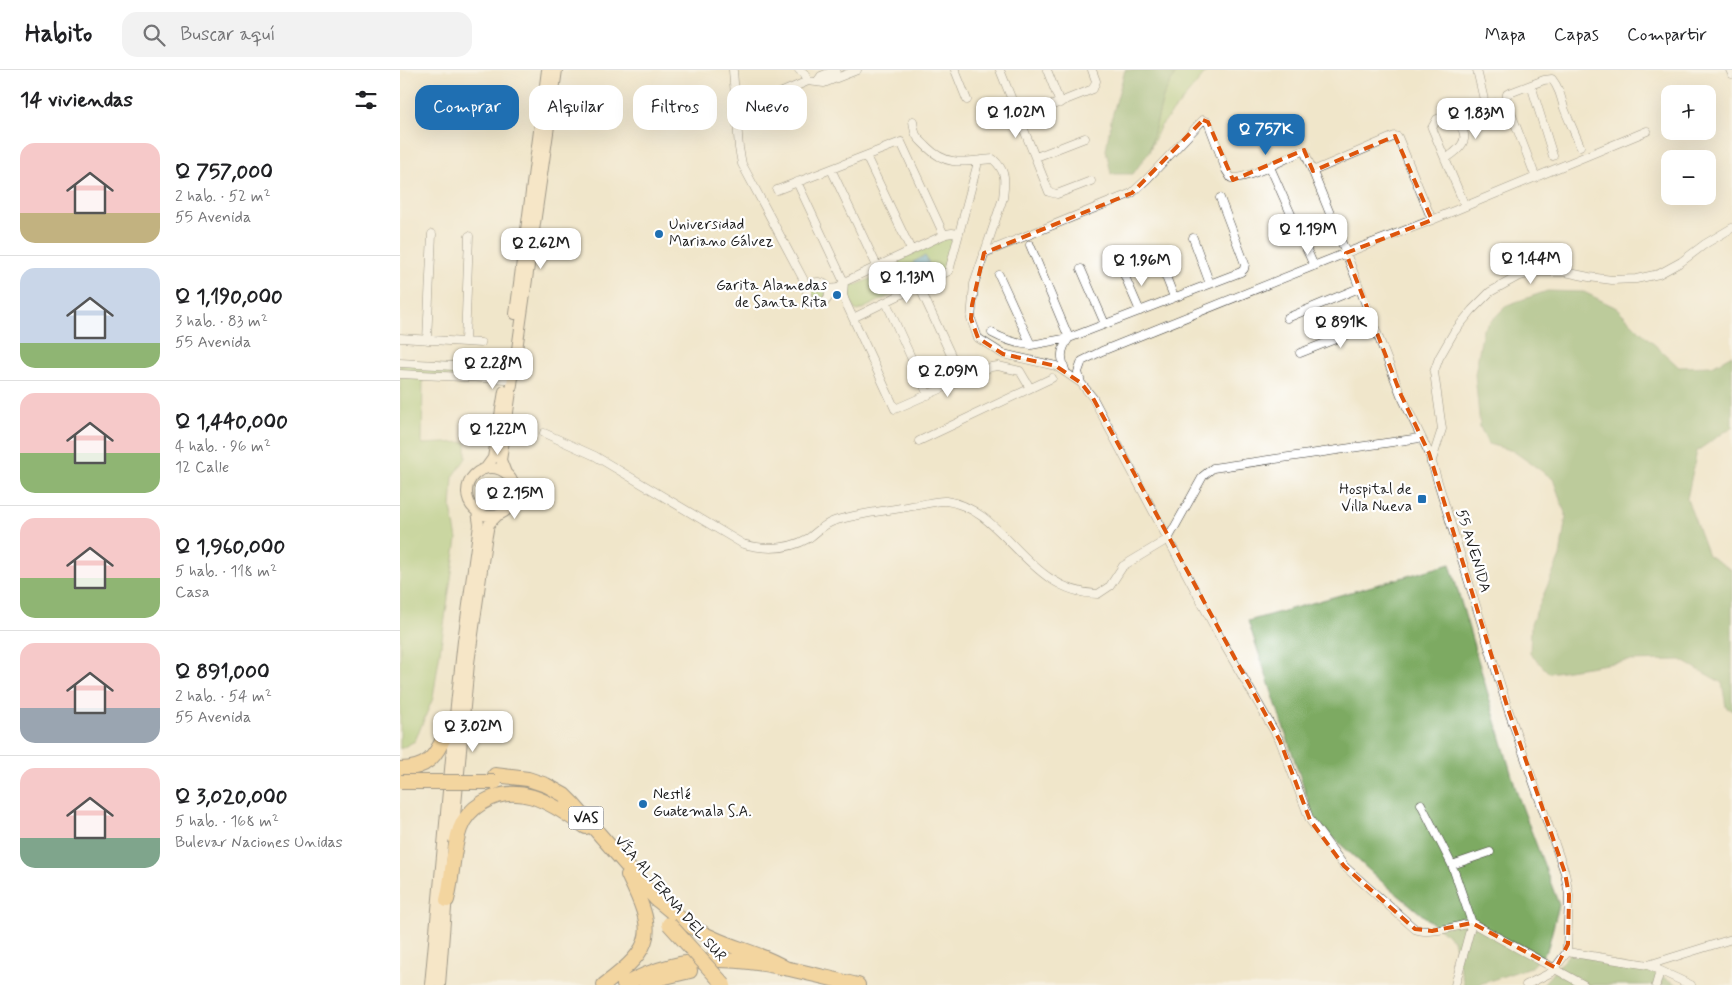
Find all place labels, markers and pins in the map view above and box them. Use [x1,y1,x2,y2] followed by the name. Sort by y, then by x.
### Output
[970,97,1062,139] pin: Q 1.02M
[1430,98,1522,140] pin: Q 1.83M
[1225,114,1307,156] pin: Q 757K
[1262,214,1354,256] pin: Q 1.19M
[669,215,774,252] place label: Universidad Mariano Gálvez
[495,228,587,270] pin: Q 2.62M
[653,228,665,240] marker: Universidad Mariano Gálvez
[1485,242,1577,285] pin: Q 1.44M
[1096,244,1188,287] pin: Q 1.96M
[861,262,953,304] pin: Q 1.13M
[716,276,827,313] place label: Garita Alamedas de Santa Rita
[831,289,843,301] marker: Garita Alamedas de Santa Rita
[1300,306,1382,349] pin: Q 891K
[447,348,539,390] pin: Q 2.28M
[902,356,994,398] pin: Q 2.09M
[452,414,544,456] pin: Q 1.22M
[469,478,561,520] pin: Q 2.15M
[1339,480,1412,517] place label: Hospital de Villa Nueva
[1416,493,1428,505] marker: Hospital de Villa Nueva
[427,710,519,753] pin: Q 3.02M
[653,785,752,822] place label: Nestlé Guatemala S.A.
[637,798,649,810] marker: Nestlé Guatemala S.A.

